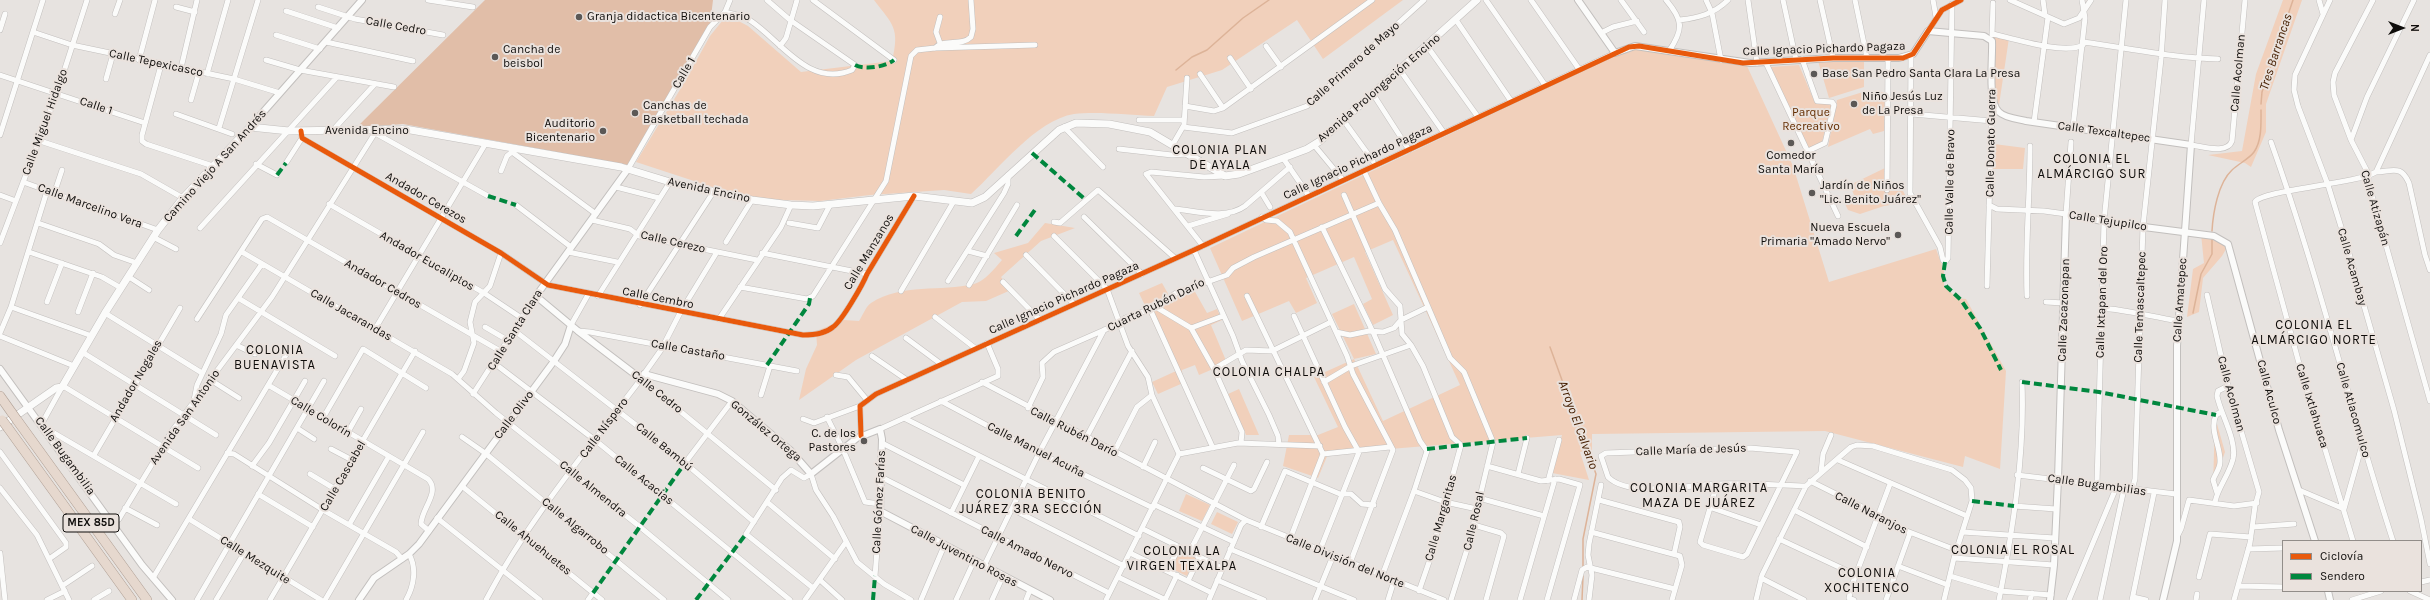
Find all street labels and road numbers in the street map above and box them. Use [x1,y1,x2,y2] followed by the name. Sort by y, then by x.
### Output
[365,14,427,38] street label: Calle Cedro
[1303,18,1403,110] street label: Calle Primero de Mayo
[1315,31,1443,145] street label: Avenida Prolongación Encino
[2227,34,2249,112] street label: Calle Acolman
[1742,39,1906,59] street label: Calle Ignacio Pichardo Pagaza
[108,46,204,80] street label: Calle Tepexicasco
[669,55,699,91] street label: Calle 1
[19,67,71,177] street label: Calle Miguel Hidalgo
[1983,89,1999,197] street label: Calle Donato Guerra
[78,94,114,118] street label: Calle 1
[161,107,269,225] street label: Camino Viejo A San Andrés
[2057,118,2151,146] street label: Calle Texcaltepec
[1281,121,1435,203] street label: Calle Ignacio Pichardo Pagaza
[325,124,409,138] street label: Avenida Encino
[1942,129,1958,235] street label: Calle Valle de Bravo
[383,169,469,227] street label: Andador Cerezos
[2357,169,2393,247] street label: Calle Atizapán
[667,174,751,206] street label: Avenida Encino
[36,180,144,232] street label: Calle Marcelino Vera
[2068,208,2148,234] street label: Calle Tejupilco
[841,211,897,293] street label: Calle Manzanos
[2334,227,2370,307] street label: Calle Acambay
[377,228,477,294] street label: Andador Eucaliptos
[639,228,707,256] street label: Calle Cerezo
[2093,246,2111,358] street label: Calle Ixtapan del Oro
[2131,251,2149,363] street label: Calle Temascaltepec
[342,256,424,312] street label: Andador Cedros
[2170,257,2190,343] street label: Calle Amatepec
[987,258,1141,338] street label: Calle Ignacio Pichardo Pagaza
[2055,258,2073,362] street label: Calle Zacazonapan
[1105,275,1207,335] street label: Cuarta Rubén Darío
[621,284,695,312] street label: Calle Cembro
[307,286,395,344] street label: Calle Jacarandas
[484,287,546,373] street label: Calle Santa Clara
[650,336,726,364] street label: Calle Castaño
[107,337,165,425] street label: Andador Nogales
[2214,355,2248,433] street label: Calle Acolman
[2253,358,2285,426] street label: Calle Aculco
[2333,361,2373,459] street label: Calle Atlacomulco
[2292,362,2332,450] street label: Calle Ixtlahuaca
[147,367,223,467] street label: Avenida San Antonio
[628,367,686,417] street label: Calle Cedro
[491,388,537,442] street label: Calle Olivo
[288,393,354,441] street label: Calle Colorín
[577,395,631,461] street label: Calle Níspero
[728,397,804,465] street label: González Ortega
[1028,404,1120,460] street label: Calle Rubén Darío
[32,414,98,498] street label: Calle Bugambilia
[985,419,1087,481] street label: Calle Manuel Acuña
[633,420,695,474] street label: Calle Bambú
[317,438,369,514] street label: Calle Cascabel
[1635,441,1747,459] street label: Calle María de Jesús
[869,450,889,554] street label: Calle Gómez Farías
[611,452,677,508] street label: Calle Acacias
[556,457,630,521] street label: Calle Almendra
[2047,471,2147,499] street label: Calle Bugambilias
[1422,473,1460,563] street label: Calle Margaritas
[1832,489,1910,537] street label: Calle Naranjos
[1460,490,1488,552] street label: Calle Rosal
[539,495,611,557] street label: Calle Algarrobo
[492,508,574,578] street label: Calle Ahuehuetes
[63,514,119,532] road number: MEX 85D
[908,522,1020,590] street label: Calle Juventino Rosas
[978,522,1076,582] street label: Calle Amado Nervo
[1284,531,1406,591] street label: Calle División del Norte
[217,533,293,587] street label: Calle Mezquite

